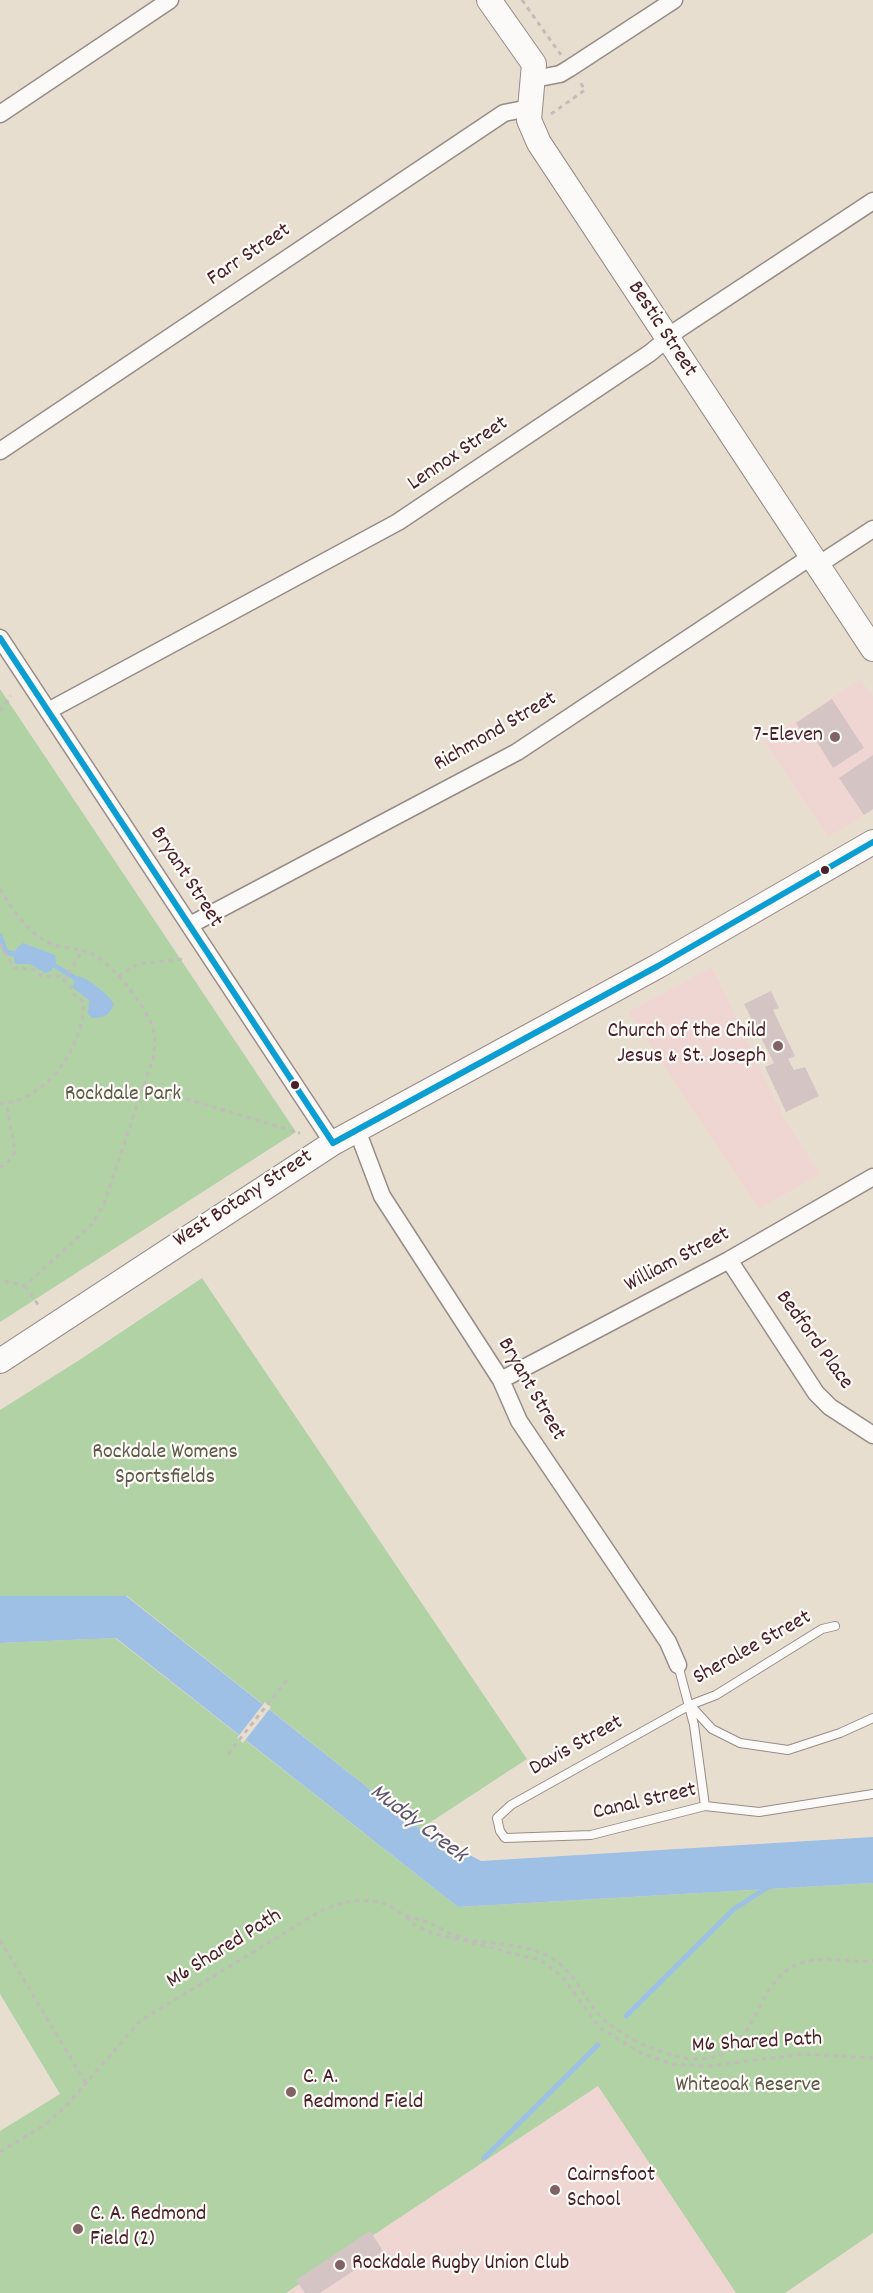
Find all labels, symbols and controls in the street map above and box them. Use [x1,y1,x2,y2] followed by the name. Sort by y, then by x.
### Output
[203,219,297,293] street label: Farr Street
[620,277,702,383] street label: Bestic Street
[404,412,514,498] street label: Lennox Street
[430,687,562,779] street label: Richmond Street
[753,724,823,750] place label: 7-Eleven
[828,730,842,744] marker: 7-Eleven
[143,823,227,933] street label: Bryant Street
[819,864,831,876] unlabelled marker
[607,1020,766,1072] place label: Church of the Child Jesus & St. Joseph
[771,1039,785,1053] marker: Church of the Child Jesus & St. Joseph
[289,1079,301,1091] unlabelled marker
[65,1083,181,1109] park label: Rockdale Park
[169,1145,319,1255] street label: West Botany Street
[621,1222,735,1300] street label: William Street
[768,1287,858,1395] street label: Bedford Place
[490,1334,570,1446] street label: Bryant Street
[92,1441,238,1492] park label: Rockdale Womens Sportsfields
[689,1606,817,1692] street label: Sheralee Street
[526,1711,628,1783] street label: Davis Street
[591,1778,699,1828] street label: Canal Street
[363,1779,471,1871] water label: Muddy Creek
[163,1904,287,1996] street label: M6 Shared Path
[691,2027,823,2061] street label: M6 Shared Path
[303,2066,423,2118] place label: C. A. Redmond Field
[675,2074,821,2100] park label: Whiteoak Reserve
[284,2085,298,2099] marker: C. A. Redmond Field
[567,2164,655,2216] place label: Cairnsfoot School
[548,2183,562,2197] marker: Cairnsfoot School
[90,2203,206,2254] place label: C. A. Redmond Field (2)
[71,2222,85,2236] marker: C. A. Redmond Field (2)
[352,2252,569,2278] place label: Rockdale Rugby Union Club
[333,2258,347,2272] marker: Rockdale Rugby Union Club

